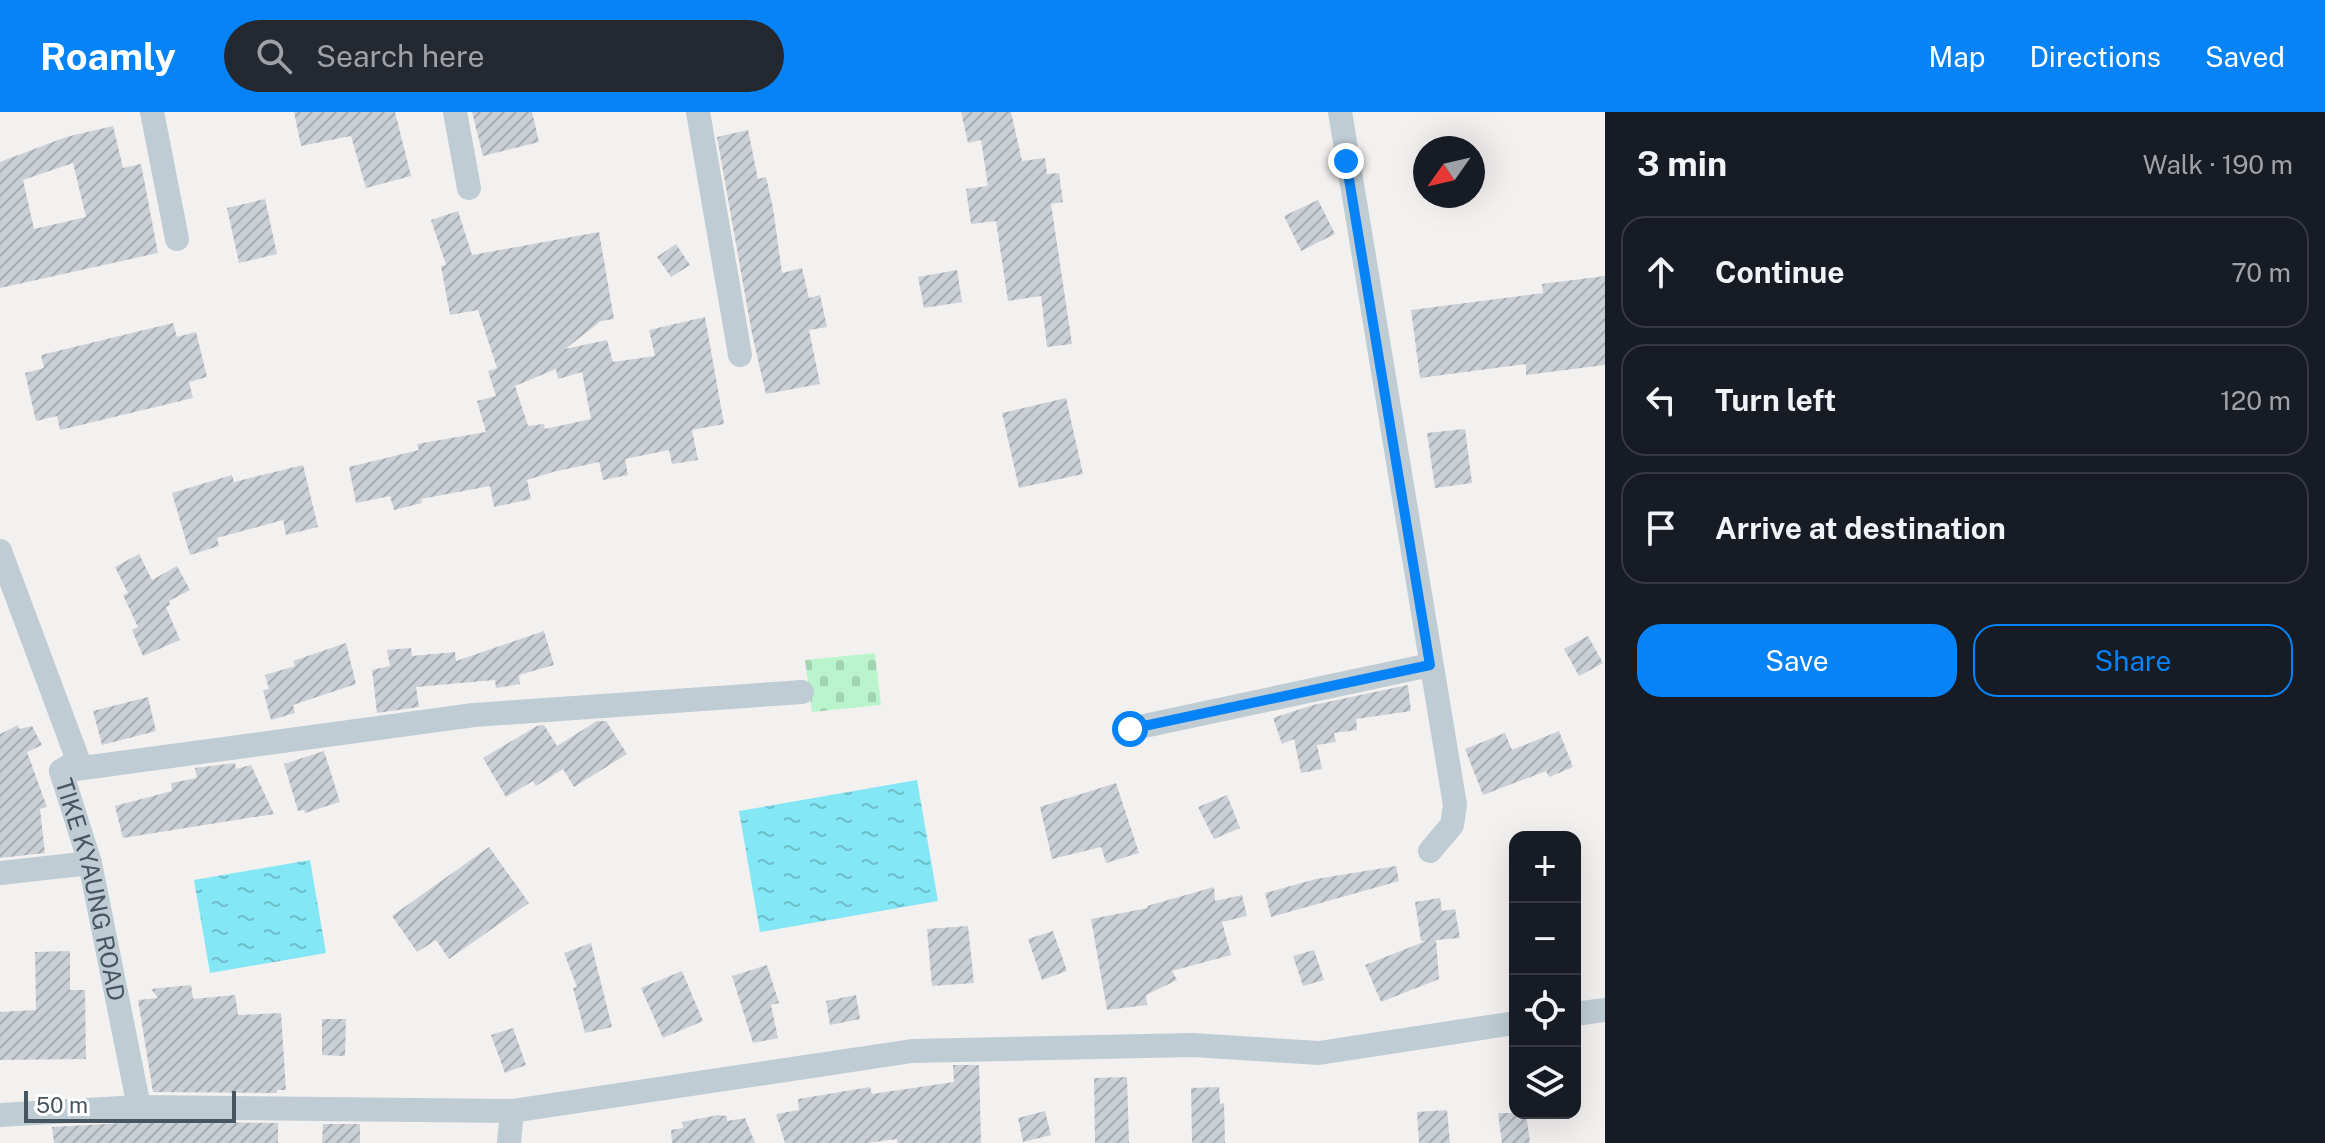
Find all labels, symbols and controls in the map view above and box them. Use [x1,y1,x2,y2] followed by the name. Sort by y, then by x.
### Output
[224,20,784,92] search box
[40,34,176,79] text: Roamly
[252,34,296,78] icon: search
[316,38,484,74] text: Search here
[1929,40,1985,73] text: Map
[2029,40,2161,73] text: Directions
[2205,40,2285,73] text: Saved
[1413,136,1485,208] north arrow
[1328,143,1364,179] route end
[1637,144,1727,184] text: 3 min
[2143,149,2293,180] text: Walk · 190 m
[1639,250,1683,294] icon: ahead
[1715,254,1845,290] text: Continue
[2231,257,2291,288] text: 70 m
[1639,378,1683,422] icon: left
[1715,382,1836,418] text: Turn left
[2220,385,2291,416] text: 120 m
[1639,506,1683,550] icon: arrive
[1715,510,2006,546] text: Arrive at destination
[1637,624,1957,697] button: Save
[1973,624,2293,697] button: Share
[1112,711,1148,747] route start
[50,775,131,1003] street label: TIKE KYAUNG ROAD
[1509,831,1581,1119] map controls
[1509,831,1581,903] button: +
[1509,903,1581,975] button: −
[1509,975,1581,1047] button: locate
[1509,1047,1581,1119] button: layers
[24,1087,236,1123] scale bar
[36,1092,88,1118] text: 50 m

